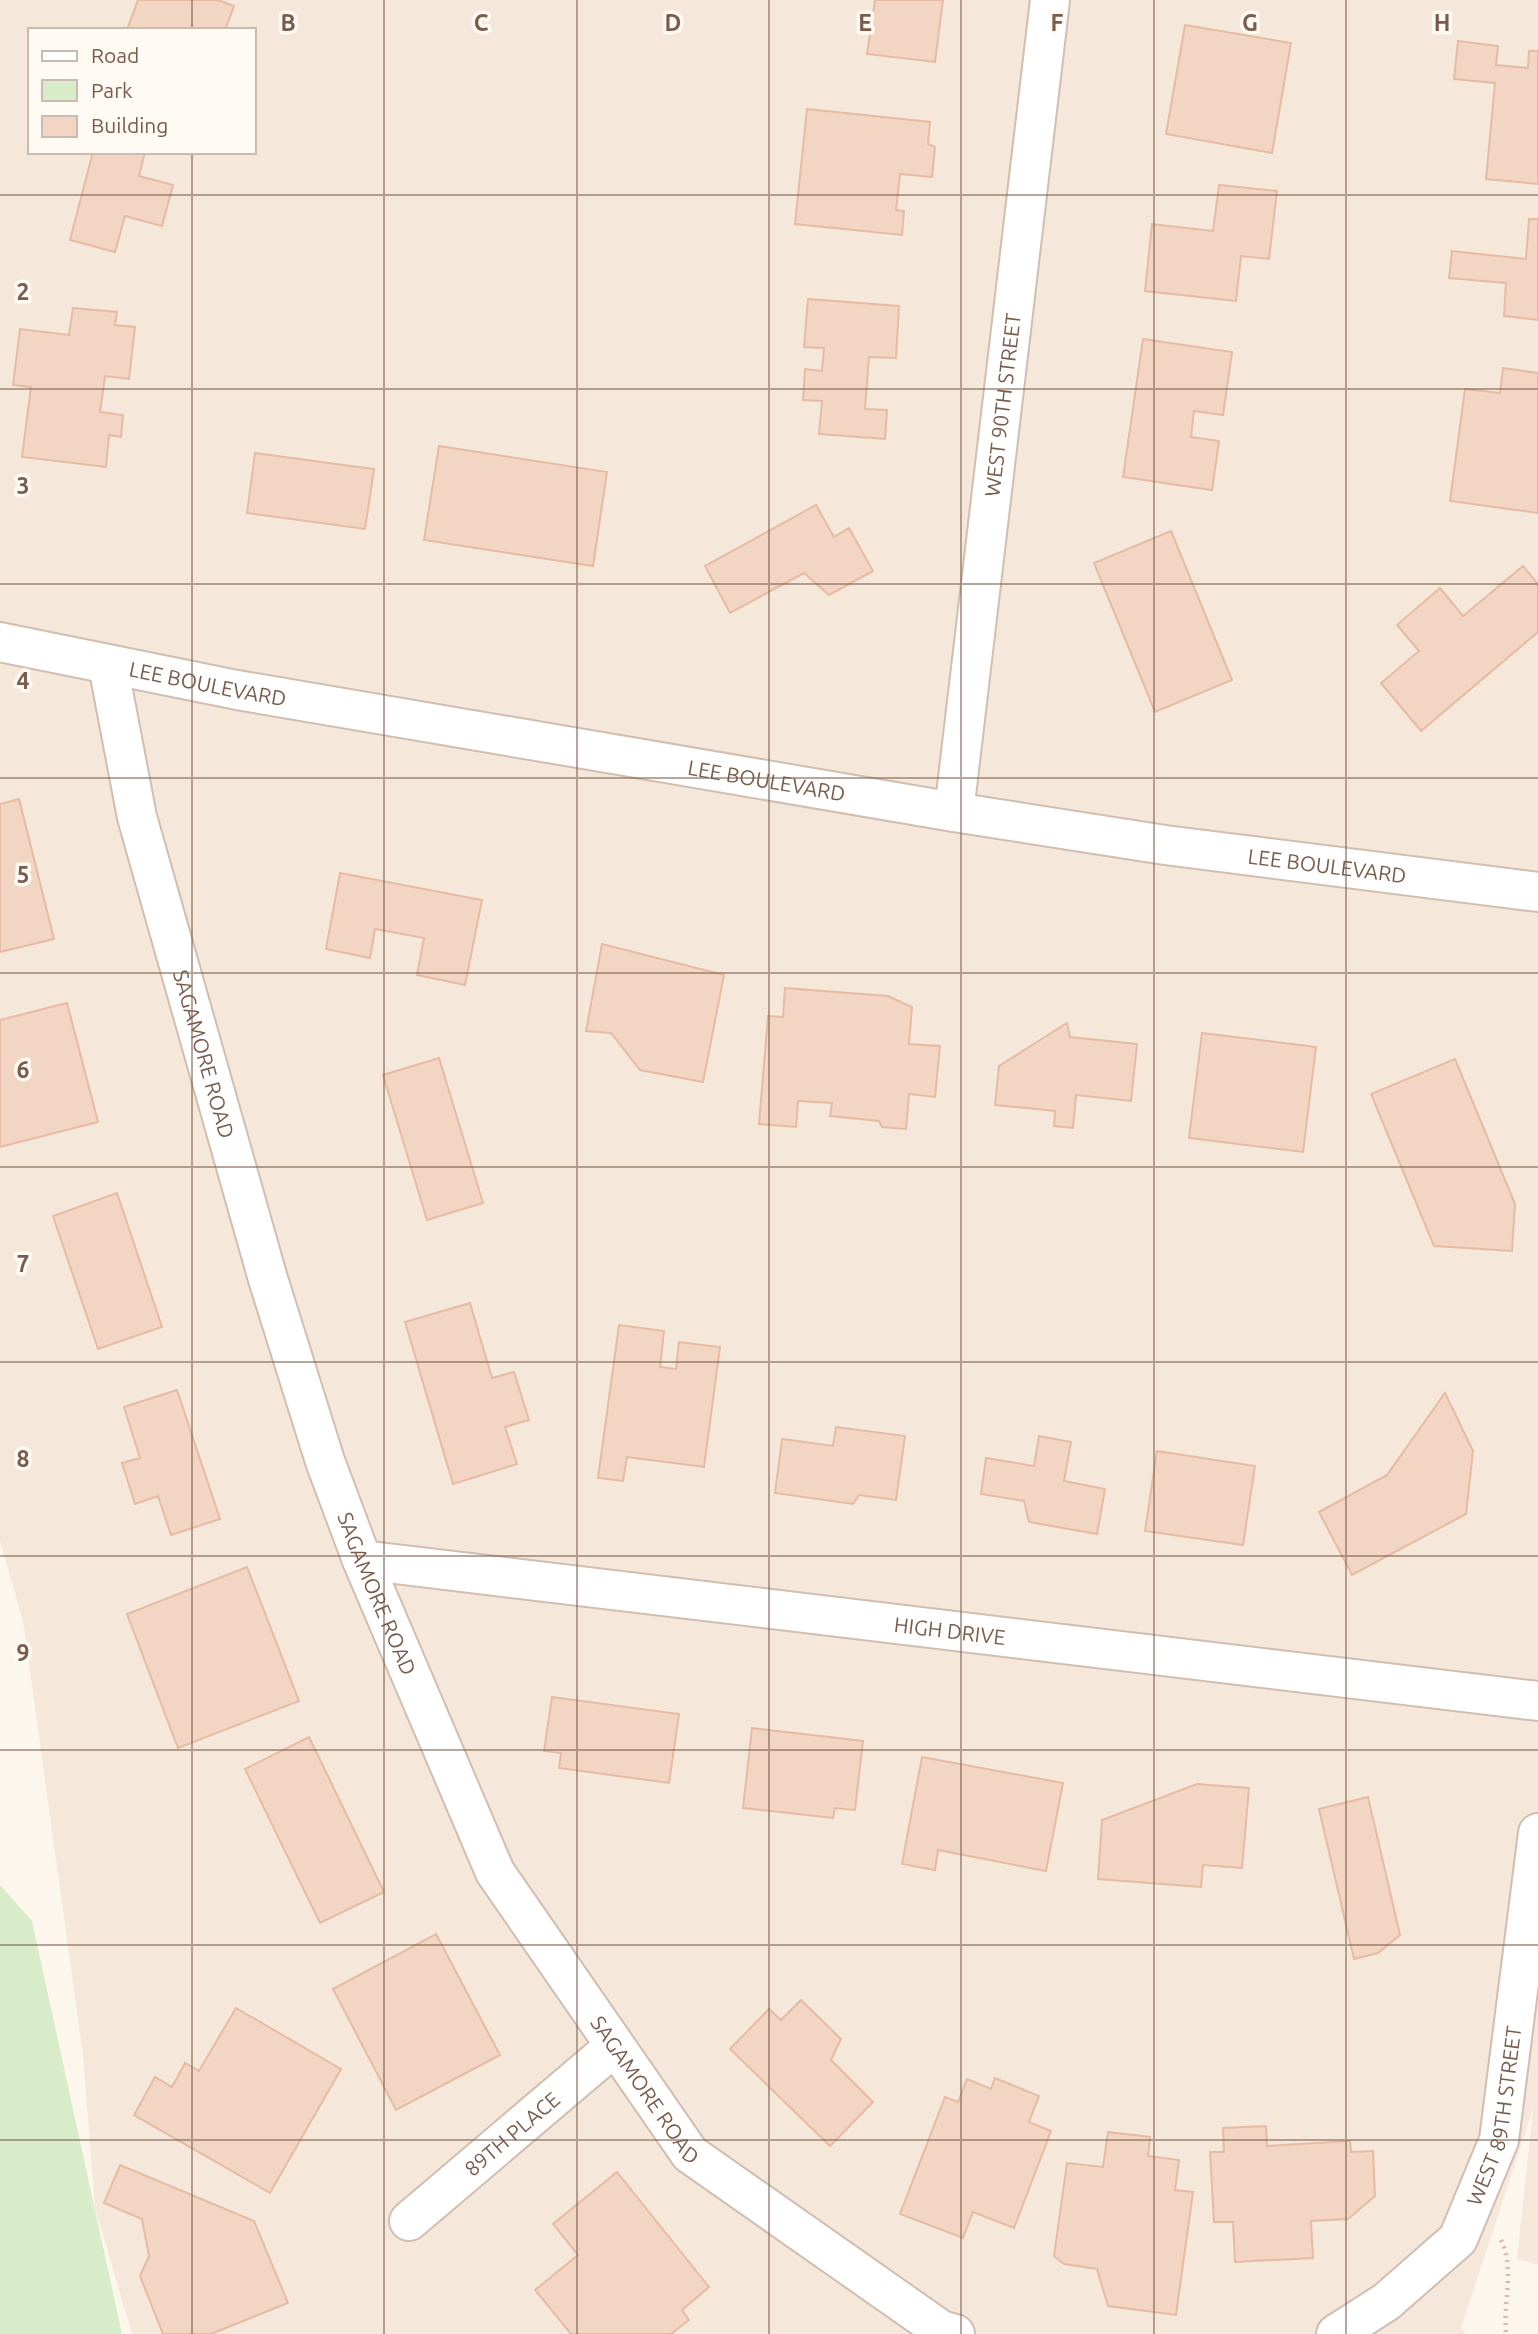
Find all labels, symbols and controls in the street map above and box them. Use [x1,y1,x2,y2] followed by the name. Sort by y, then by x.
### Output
[280,10,296,35] text: B
[474,10,489,35] text: C
[665,10,681,35] text: D
[858,10,872,35] text: E
[1051,10,1064,35] text: F
[1242,10,1258,35] text: G
[1434,10,1450,35] text: H
[28,28,256,154] legend
[91,43,139,67] text: Road
[91,78,133,102] text: Park
[91,113,168,137] text: Building
[17,279,29,304] text: 2
[979,311,1025,498] street label: WEST 90TH STREET
[17,473,29,498] text: 3
[127,656,288,710] street label: LEE BOULEVARD
[17,668,30,693] text: 4
[686,755,847,805] street label: LEE BOULEVARD
[1246,844,1408,887] street label: LEE BOULEVARD
[17,862,29,887] text: 5
[169,967,239,1141] street label: SAGAMORE ROAD
[17,1057,30,1082] text: 6
[17,1251,29,1276] text: 7
[17,1446,29,1471] text: 8
[333,1509,422,1678] street label: SAGAMORE ROAD
[893,1612,1007,1649] street label: HIGH DRIVE
[17,1640,29,1665] text: 9
[586,2011,704,2169] street label: SAGAMORE ROAD
[1461,2024,1525,2209] street label: WEST 89TH STREET
[460,2087,564,2181] street label: 89TH PLACE

